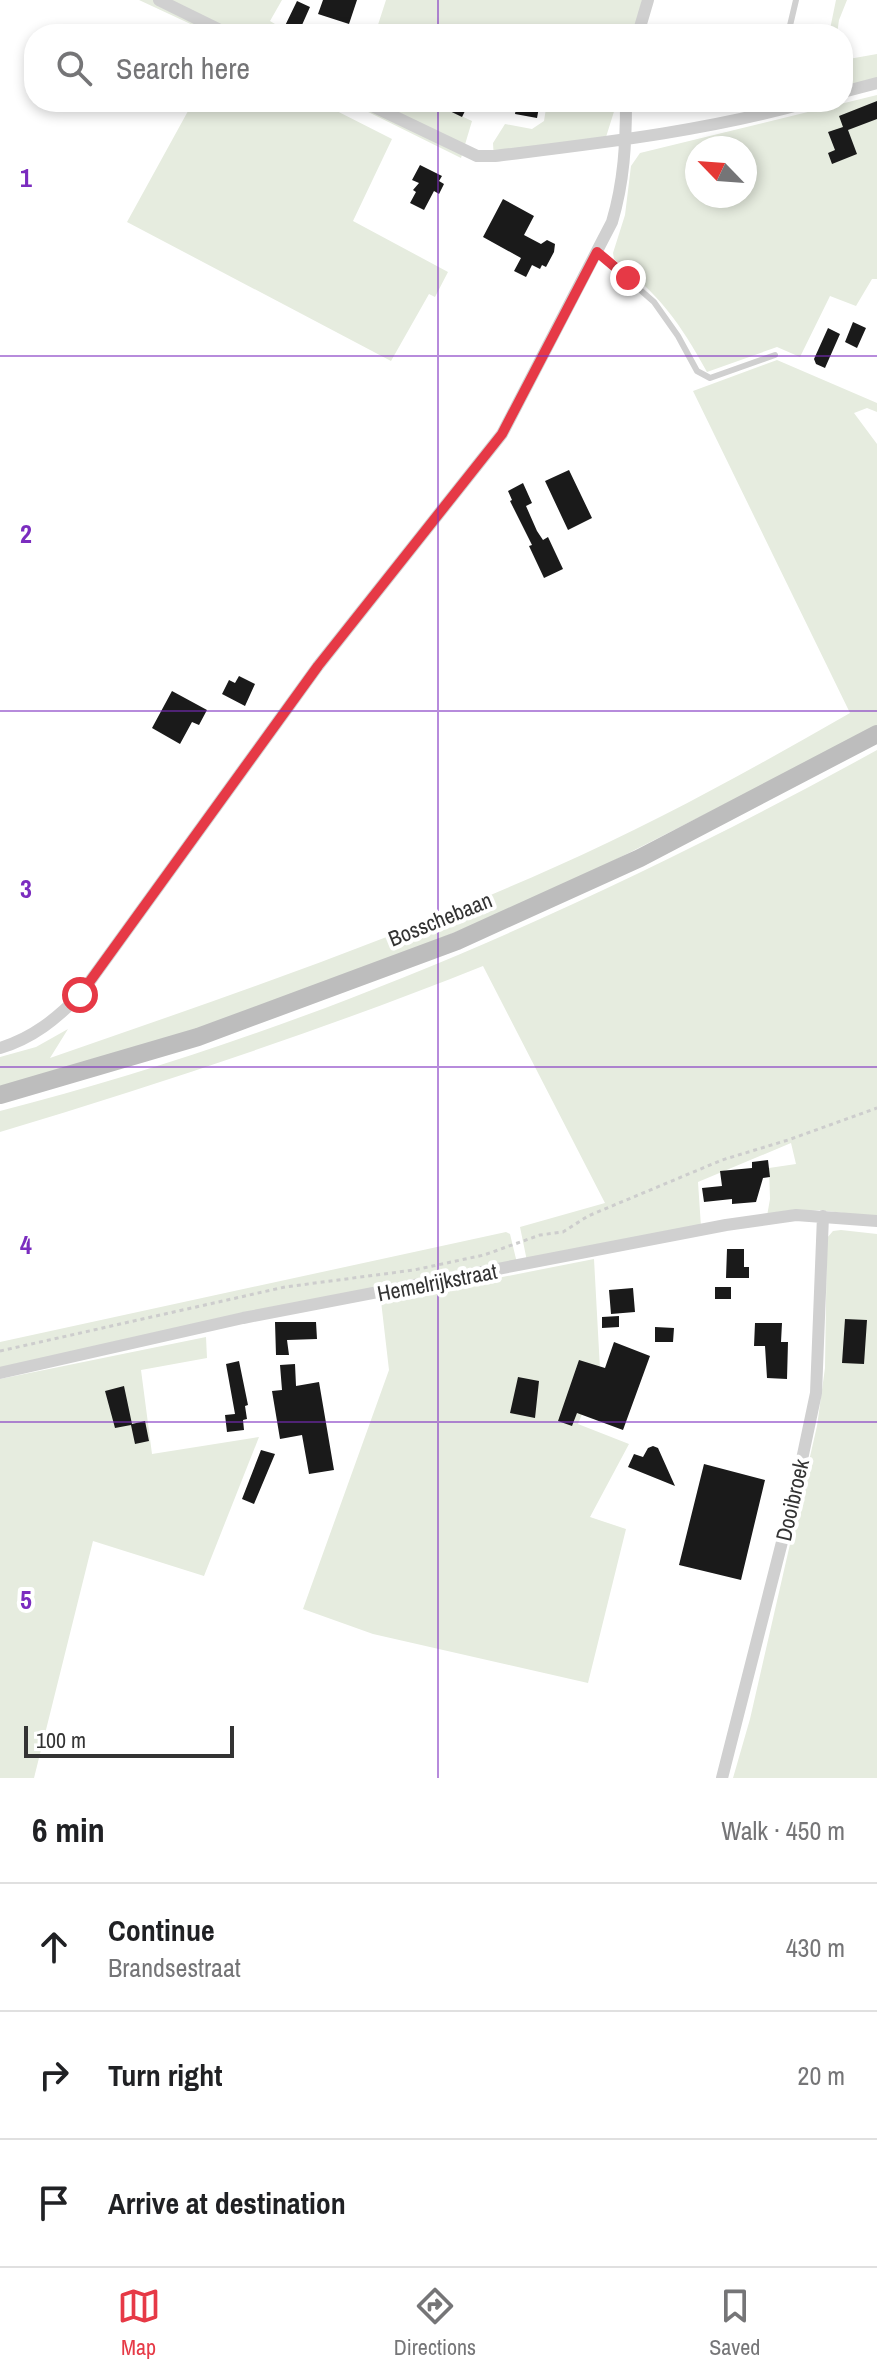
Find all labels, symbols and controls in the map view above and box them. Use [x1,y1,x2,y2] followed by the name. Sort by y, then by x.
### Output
[24,24,853,112] search box
[52,46,96,90] icon: search
[116,48,250,88] text: Search here
[685,136,757,208] north arrow
[20,160,32,195] text: 1
[610,260,646,296] route end
[20,516,32,551] text: 2
[20,871,32,906] text: 3
[384,885,496,953] street label: Bosschebaan
[62,977,98,1013] route start
[20,1227,32,1262] text: 4
[375,1256,499,1308] street label: Hemelrijkstraat
[768,1455,816,1544] street label: Dooibroek
[20,1582,32,1617] text: 5
[24,1722,234,1758] scale bar
[36,1725,86,1755] text: 100 m
[32,1807,105,1853] text: 6 min
[721,1813,845,1848] text: Walk · 450 m
[108,1910,215,1950] text: Continue
[32,1925,76,1969] icon: ahead
[786,1930,845,1965] text: 430 m
[108,1950,241,1985] text: Brandsestraat
[32,2053,76,2097] icon: right
[108,2055,222,2095] text: Turn right
[798,2058,845,2093] text: 20 m
[32,2181,76,2225] icon: arrive
[108,2183,346,2223] text: Arrive at destination
[117,2284,161,2362] tab: Map
[394,2284,476,2362] tab: Directions
[709,2284,760,2362] tab: Saved

